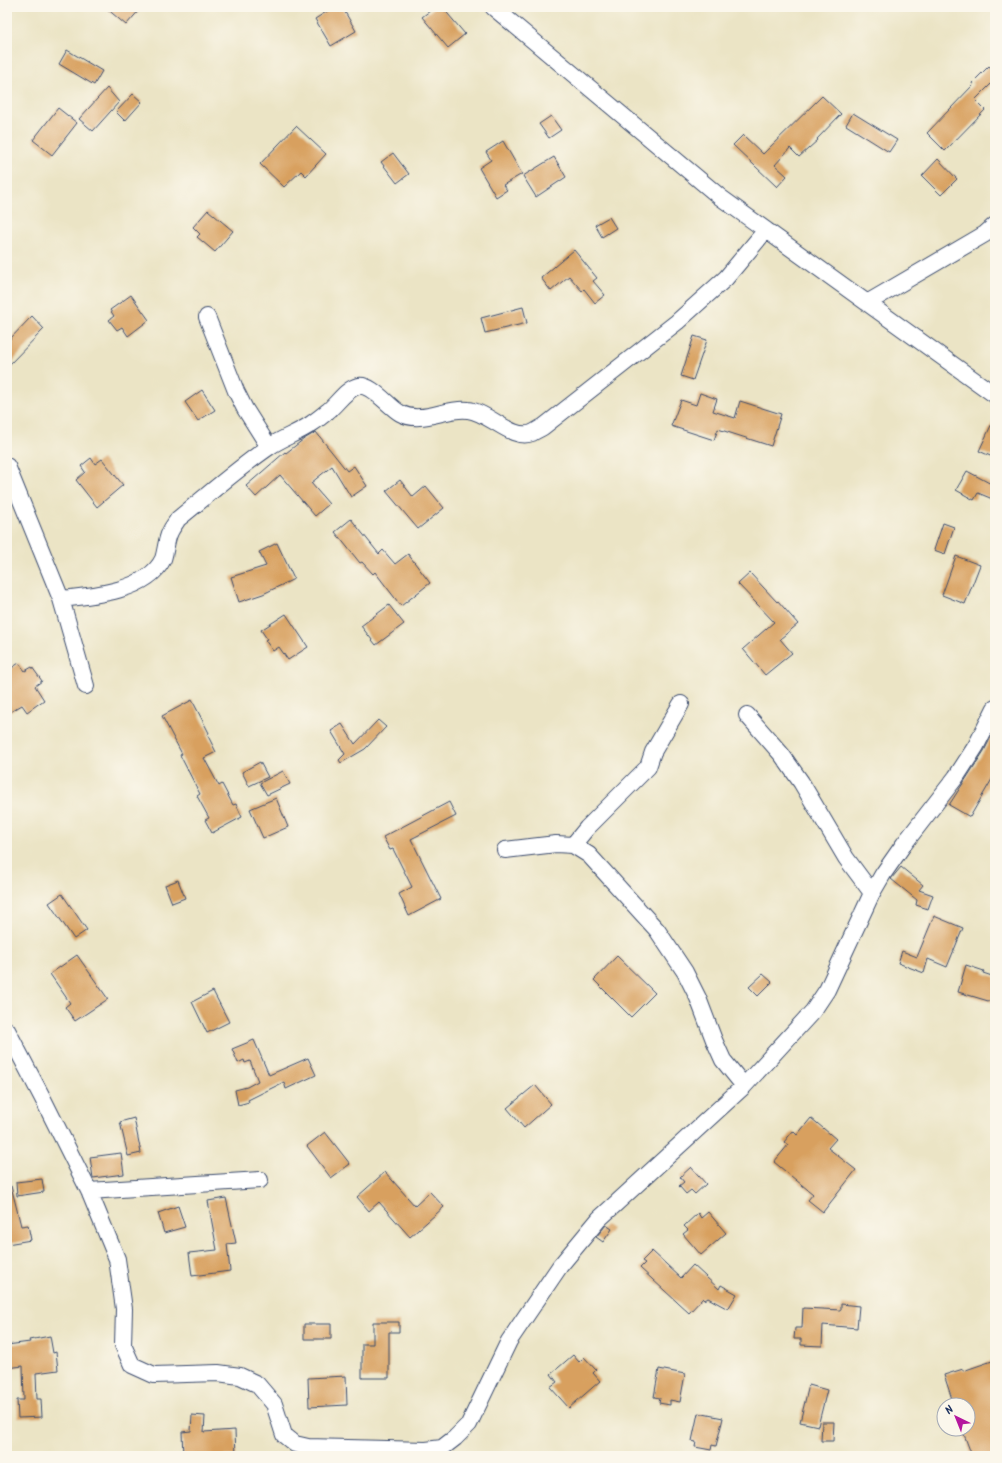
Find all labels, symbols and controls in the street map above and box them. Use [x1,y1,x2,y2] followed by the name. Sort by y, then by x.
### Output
[936,1397,976,1437] north arrow
[941,1401,959,1419] text: N

